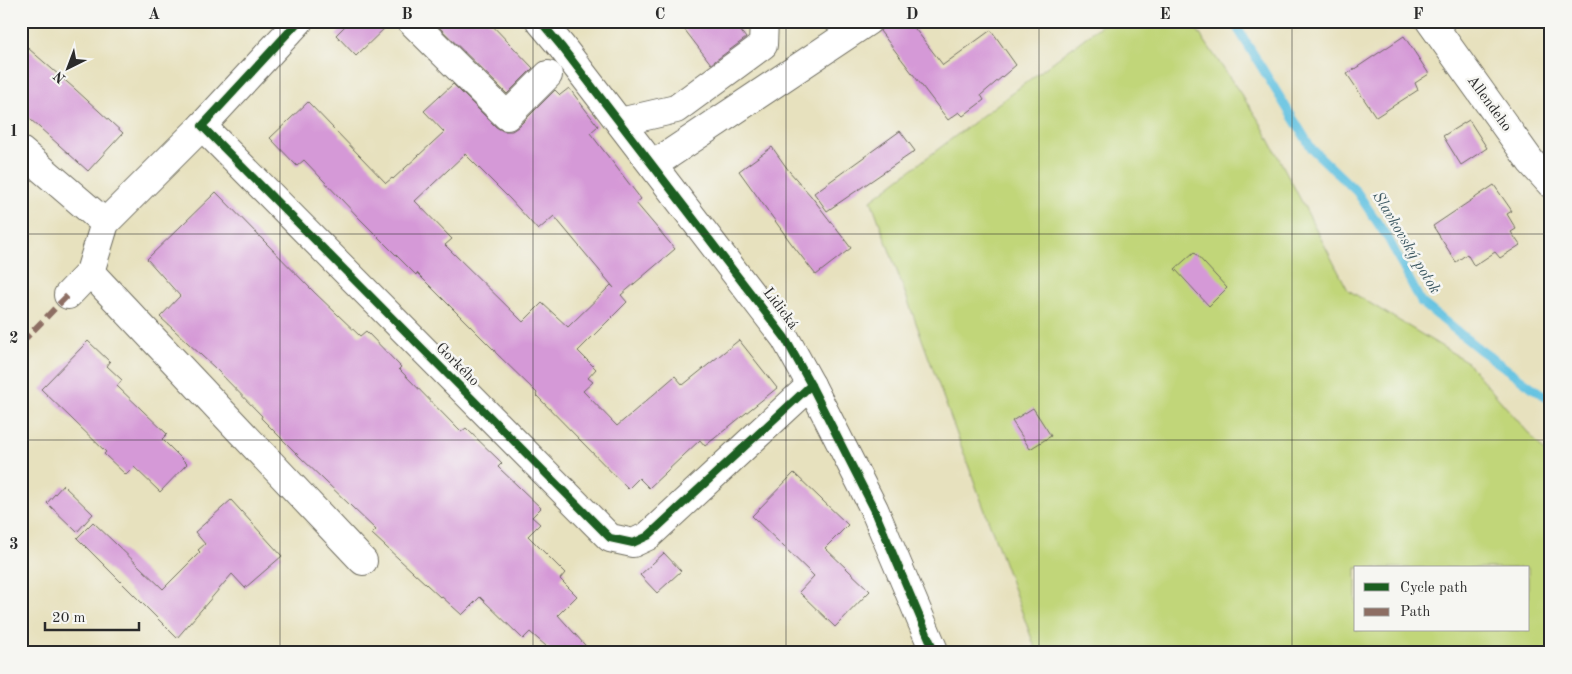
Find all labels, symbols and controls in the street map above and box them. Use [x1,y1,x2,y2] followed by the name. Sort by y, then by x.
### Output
[148,7,160,23] text: A
[401,7,413,23] text: B
[655,7,665,23] text: C
[906,7,918,23] text: D
[1159,7,1171,23] text: E
[1413,7,1424,23] text: F
[42,42,92,92] north arrow
[51,68,69,86] text: N
[1464,73,1514,135] street label: Allendeho
[9,124,19,140] text: 1
[1369,189,1443,297] water label: Slavkovský potok
[760,285,801,333] street label: Lidická
[9,331,19,347] text: 2
[432,340,482,390] street label: Gorkého
[9,537,19,553] text: 3
[1354,566,1530,632] legend
[1400,581,1468,596] text: Cycle path
[45,599,139,631] scale bar
[1400,605,1430,620] text: Path
[52,611,86,626] text: 20 m

